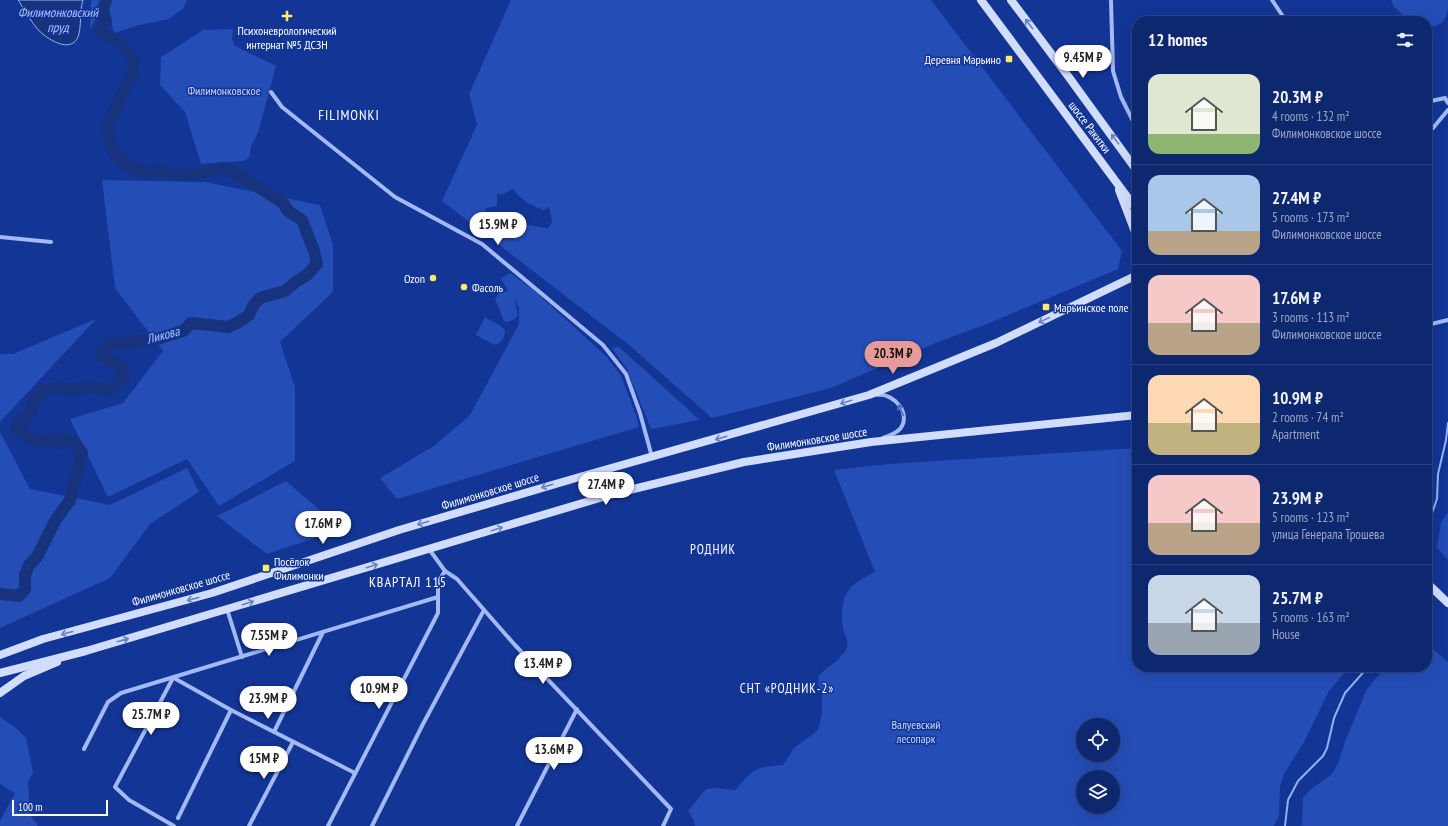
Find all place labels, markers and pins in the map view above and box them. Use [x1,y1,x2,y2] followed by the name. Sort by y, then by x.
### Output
[281,10,293,22] marker: Психоневрологический интернат №5 ДСЗН
[237,23,337,52] place label: Психоневрологический интернат №5 ДСЗН
[1046,45,1120,79] pin: 9.45M ₽
[924,52,1001,67] place label: Деревня Марьино
[1004,54,1014,64] marker: Деревня Марьино
[461,212,535,246] pin: 15.9M ₽
[404,271,425,286] place label: Ozon
[428,273,438,283] marker: Ozon
[472,280,504,295] place label: Фасоль
[459,282,469,292] marker: Фасоль
[1054,300,1128,315] place label: Марьинское поле
[1041,302,1051,312] marker: Марьинское поле
[856,341,930,375] pin: 20.3M ₽
[569,472,643,506] pin: 27.4M ₽
[286,511,360,545] pin: 17.6M ₽
[274,554,324,583] place label: Посёлок Филимонки
[261,563,271,573] marker: Посёлок Филимонки
[232,623,306,657] pin: 7.55M ₽
[506,651,580,685] pin: 13.4M ₽
[342,676,416,710] pin: 10.9M ₽
[231,686,305,720] pin: 23.9M ₽
[114,702,188,736] pin: 25.7M ₽
[517,737,591,771] pin: 13.6M ₽
[236,746,292,780] pin: 15M ₽

